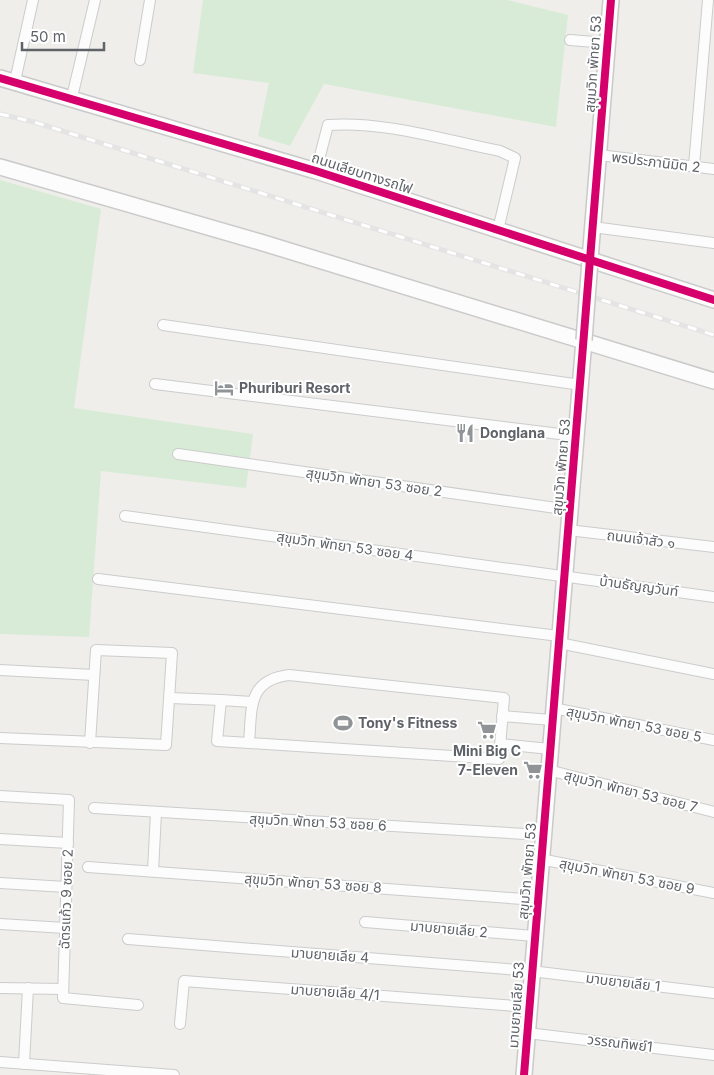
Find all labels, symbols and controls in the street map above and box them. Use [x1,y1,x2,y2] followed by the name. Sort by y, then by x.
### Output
[581,15,605,113] street label: สุขุมวิท พัทยา 53
[22,20,105,52] scale bar
[30,27,66,46] text: 50 m
[310,148,415,197] street label: ถนนเลียบทางรถไฟ
[611,148,701,175] street label: พรประภานิมิต 2
[213,377,235,399] hotel icon: Phuriburi Resort
[239,379,350,396] place label: Phuriburi Resort
[548,418,574,516] street label: สุขุมวิท พัทยา 53
[454,422,476,444] restaurant icon: Donglana
[480,424,545,441] place label: Donglana
[305,464,443,500] street label: สุขุมวิท พัทยา 53 ซอย 2
[606,526,676,551] street label: ถนนเจ้าสัว ๑
[275,527,415,565] street label: สุขุมวิท พัทยา 53 ซอย 4
[598,572,680,599] street label: บ้านธัญญวันท์
[565,702,703,746] street label: สุขุมวิท พัทยา 53 ซอย 5
[332,712,354,734] sports icon: Tony's Fitness
[358,714,458,731] place label: Tony's Fitness
[476,719,498,741] supermarket icon: Mini Big C
[453,742,521,759] place label: Mini Big C
[522,759,544,781] supermarket icon: 7-Eleven
[458,761,518,778] place label: 7-Eleven
[562,766,700,816] street label: สุขุมวิท พัทยา 53 ซอย 7
[249,809,387,835] street label: สุขุมวิท พัทยา 53 ซอย 6
[514,822,540,920] street label: สุขุมวิท พัทยา 53
[55,848,76,950] street label: ฉัตรแก้ว 9 ซอย 2
[558,854,696,898] street label: สุขุมวิท พัทยา 53 ซอย 9
[244,869,382,897] street label: สุขุมวิท พัทยา 53 ซอย 8
[410,917,489,940] street label: มาบยายเลีย 2
[290,943,370,966] street label: มาบยายเลีย 4
[504,961,527,1049] street label: มาบยายเลีย 53
[585,968,661,995] street label: มาบยายเลีย 1
[290,980,380,1003] street label: มาบยายเลีย 4/1
[586,1030,654,1055] street label: วรรณทิพย์1

